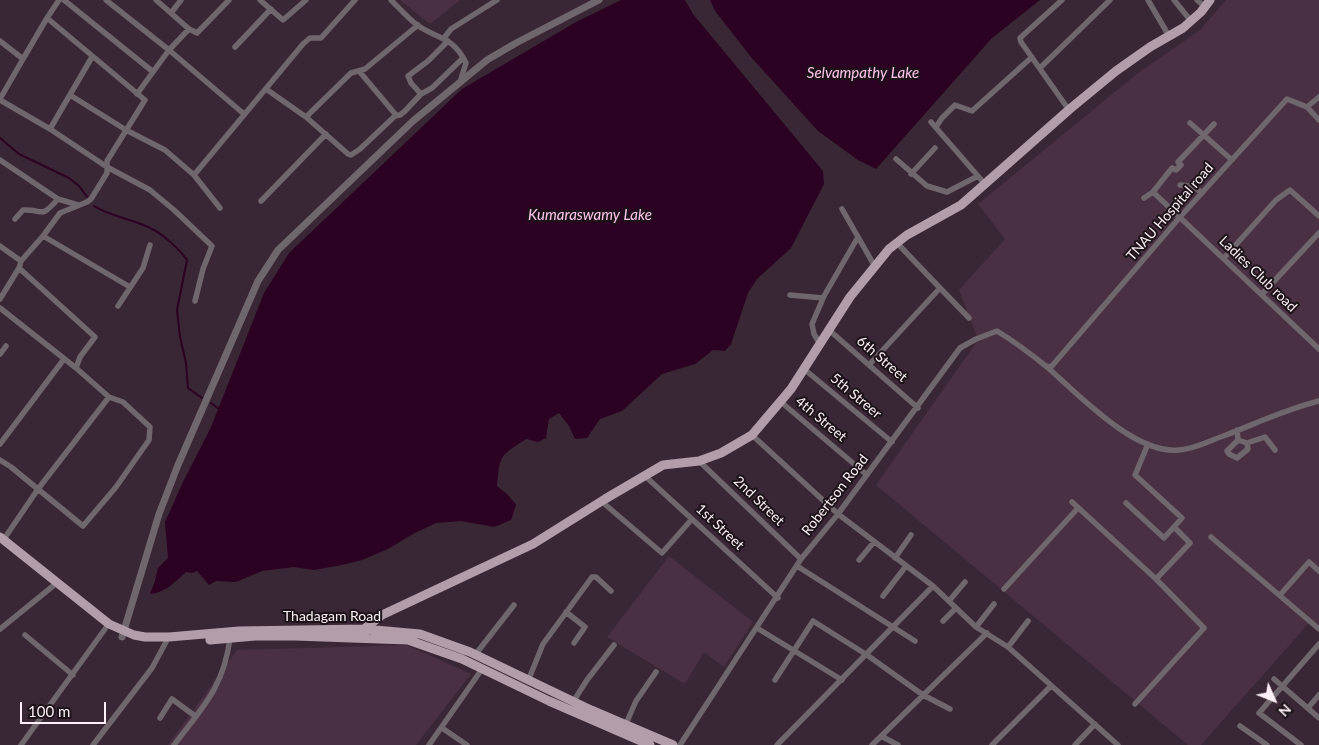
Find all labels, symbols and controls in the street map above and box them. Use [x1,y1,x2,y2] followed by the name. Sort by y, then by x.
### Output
[807,64,919,82] water label: Selvampathy Lake
[1123,160,1217,264] street label: TNAU Hospital road
[528,206,652,224] water label: Kumaraswamy Lake
[1216,233,1300,315] street label: Ladies Club road
[853,333,911,385] street label: 6th Street
[827,370,885,422] street label: 5th Streer
[792,393,850,445] street label: 4th Street
[798,451,872,539] street label: Robertson Road
[730,473,788,529] street label: 2nd Street
[692,501,748,553] street label: 1st Street
[283,608,381,624] street label: Thadagam Road
[1249,675,1299,725] north arrow
[22,692,109,724] scale bar
[1275,701,1295,721] text: N
[28,702,70,720] text: 100 m

